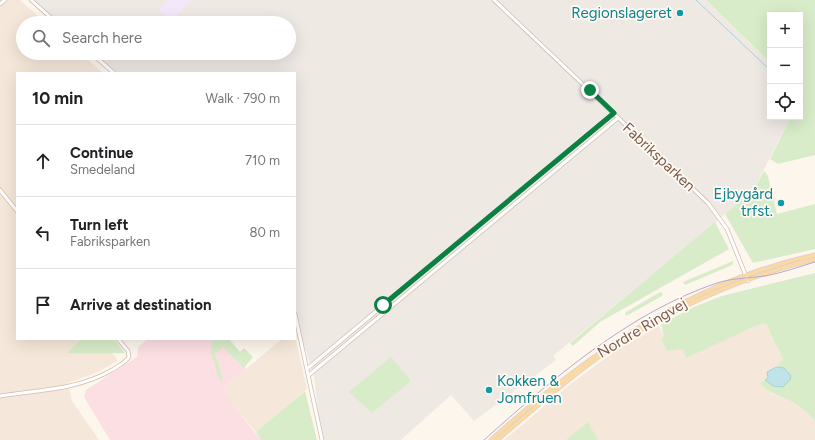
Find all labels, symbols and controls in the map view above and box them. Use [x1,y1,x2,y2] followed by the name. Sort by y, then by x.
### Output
[571,4,672,22] place label: Regionslageret
[675,8,685,18] marker: Regionslageret
[767,12,803,120] map controls
[767,12,803,48] button: +
[16,16,296,60] search box
[30,27,52,49] icon: search
[62,29,142,47] text: Search here
[767,48,803,84] button: −
[581,81,599,99] route end
[767,84,803,120] button: locate
[32,88,83,108] text: 10 min
[206,91,280,106] text: Walk · 790 m
[619,119,699,195] street label: Fabriksparken
[70,144,133,162] text: Continue
[32,150,54,172] icon: ahead
[245,153,280,168] text: 710 m
[70,162,135,177] text: Smedeland
[713,185,773,220] place label: Ejbygård trfst.
[776,198,786,208] marker: Ejbygård trfst.
[70,216,128,234] text: Turn left
[32,222,54,244] icon: left
[249,225,280,240] text: 80 m
[70,234,150,249] text: Fabriksparken
[32,294,54,316] icon: arrive
[594,294,690,362] street label: Nordre Ringvej
[70,296,211,314] text: Arrive at destination
[374,296,392,314] route start
[497,372,562,407] place label: Kokken & Jomfruen
[484,385,494,395] marker: Kokken & Jomfruen

